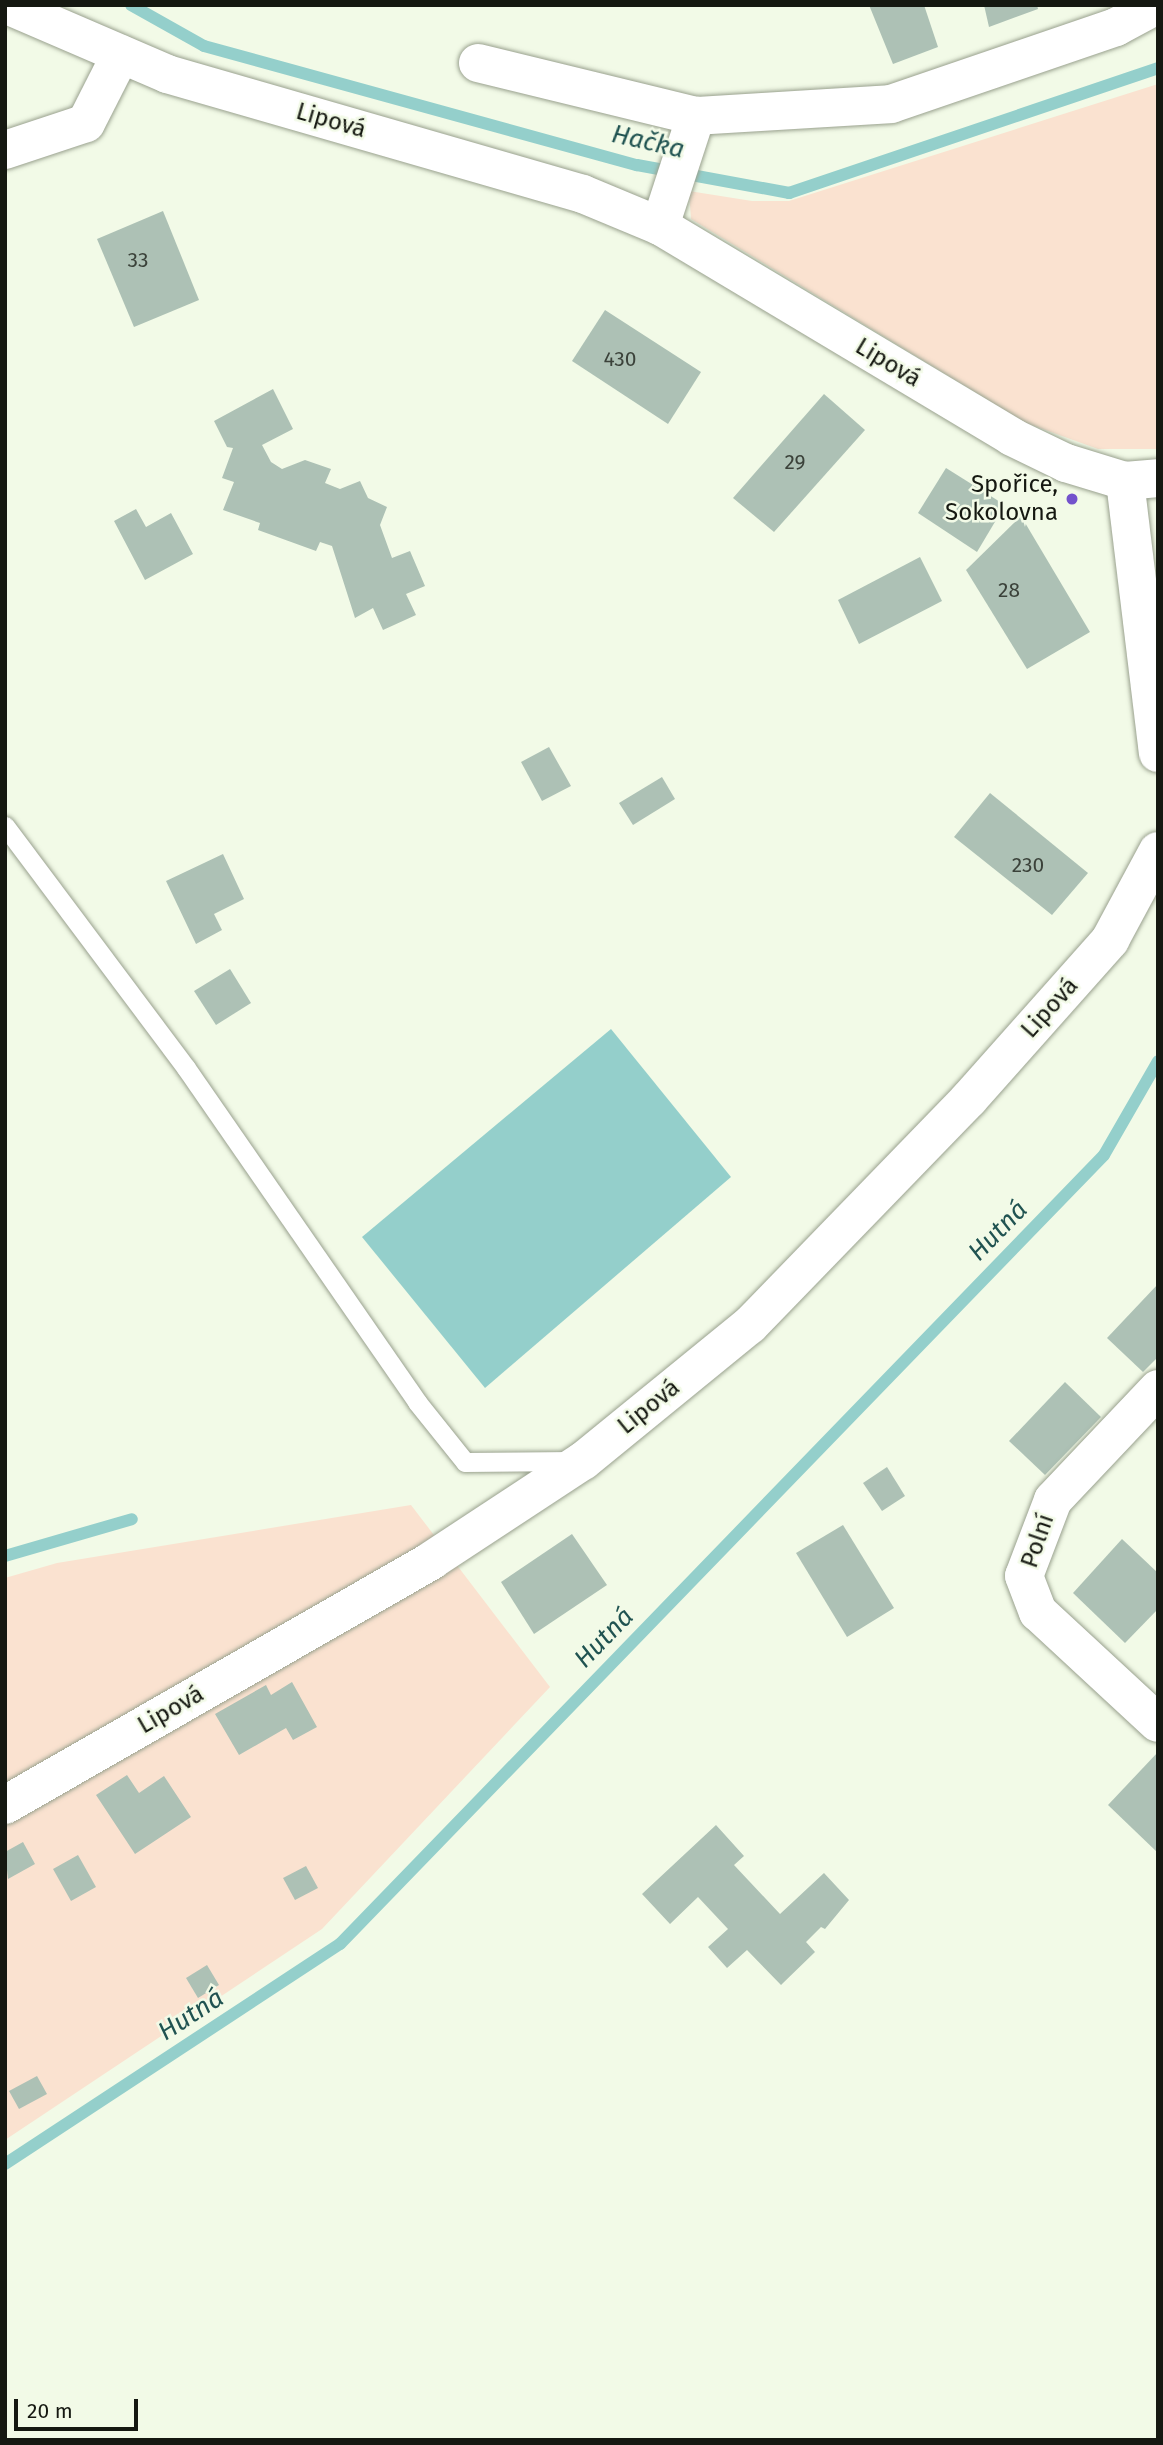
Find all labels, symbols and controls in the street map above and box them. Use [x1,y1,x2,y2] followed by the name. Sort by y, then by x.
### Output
[293,97,369,145] street label: Lipová
[609,119,687,165] water label: Hačka
[128,247,148,273] house number: 33
[850,332,926,394] street label: Lipová
[603,346,637,372] house number: 430
[784,449,806,475] house number: 29
[945,471,1058,527] place label: Spořice, Sokolovna
[1064,491,1080,507] marker: Spořice, Sokolovna
[998,577,1020,603] house number: 28
[1012,852,1044,878] house number: 230
[1015,972,1085,1044] street label: Lipová
[962,1194,1034,1268] water label: Hutná
[612,1373,686,1441] street label: Lipová
[1015,1510,1061,1572] street label: Polní
[568,1601,640,1675] water label: Hutná
[133,1680,209,1740] street label: Lipová
[152,1982,230,2048] water label: Hutná
[18,2386,142,2430] scale bar
[27,2398,73,2424] text: 20 m

